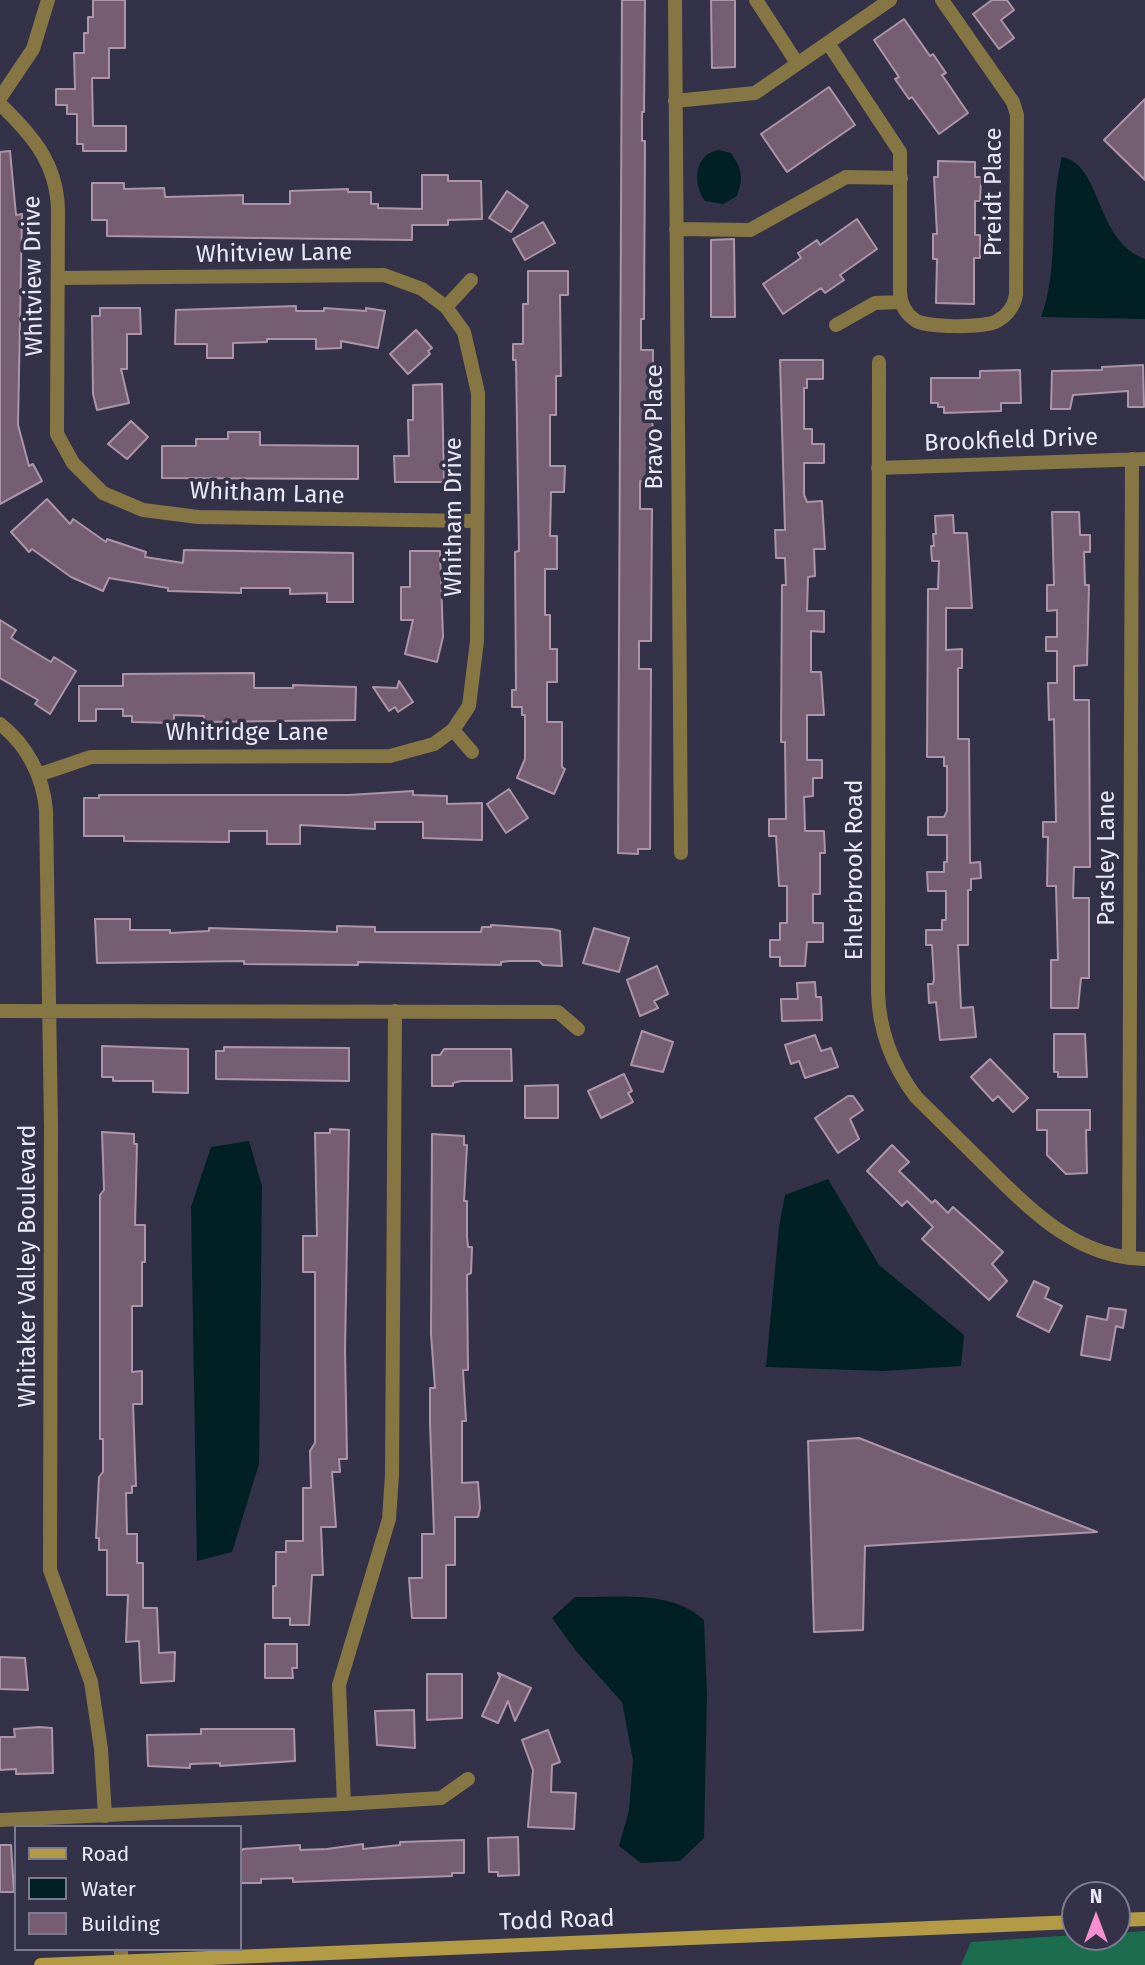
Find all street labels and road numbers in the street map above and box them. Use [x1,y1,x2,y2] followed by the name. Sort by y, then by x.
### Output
[980,128,1008,256] street label: Preidt Place
[18,195,50,357] street label: Whitview Drive
[196,238,352,270] street label: Whitview Lane
[641,364,669,490] street label: Bravo Place
[923,424,1099,458] street label: Brookfield Drive
[440,437,468,597] street label: Whitham Drive
[189,477,345,511] street label: Whitham Lane
[165,719,329,747] street label: Whitridge Lane
[841,780,869,960] street label: Ehlerbrook Road
[1093,790,1121,926] street label: Parsley Lane
[14,1124,42,1408] street label: Whitaker Valley Boulevard
[499,1905,615,1937] street label: Todd Road

